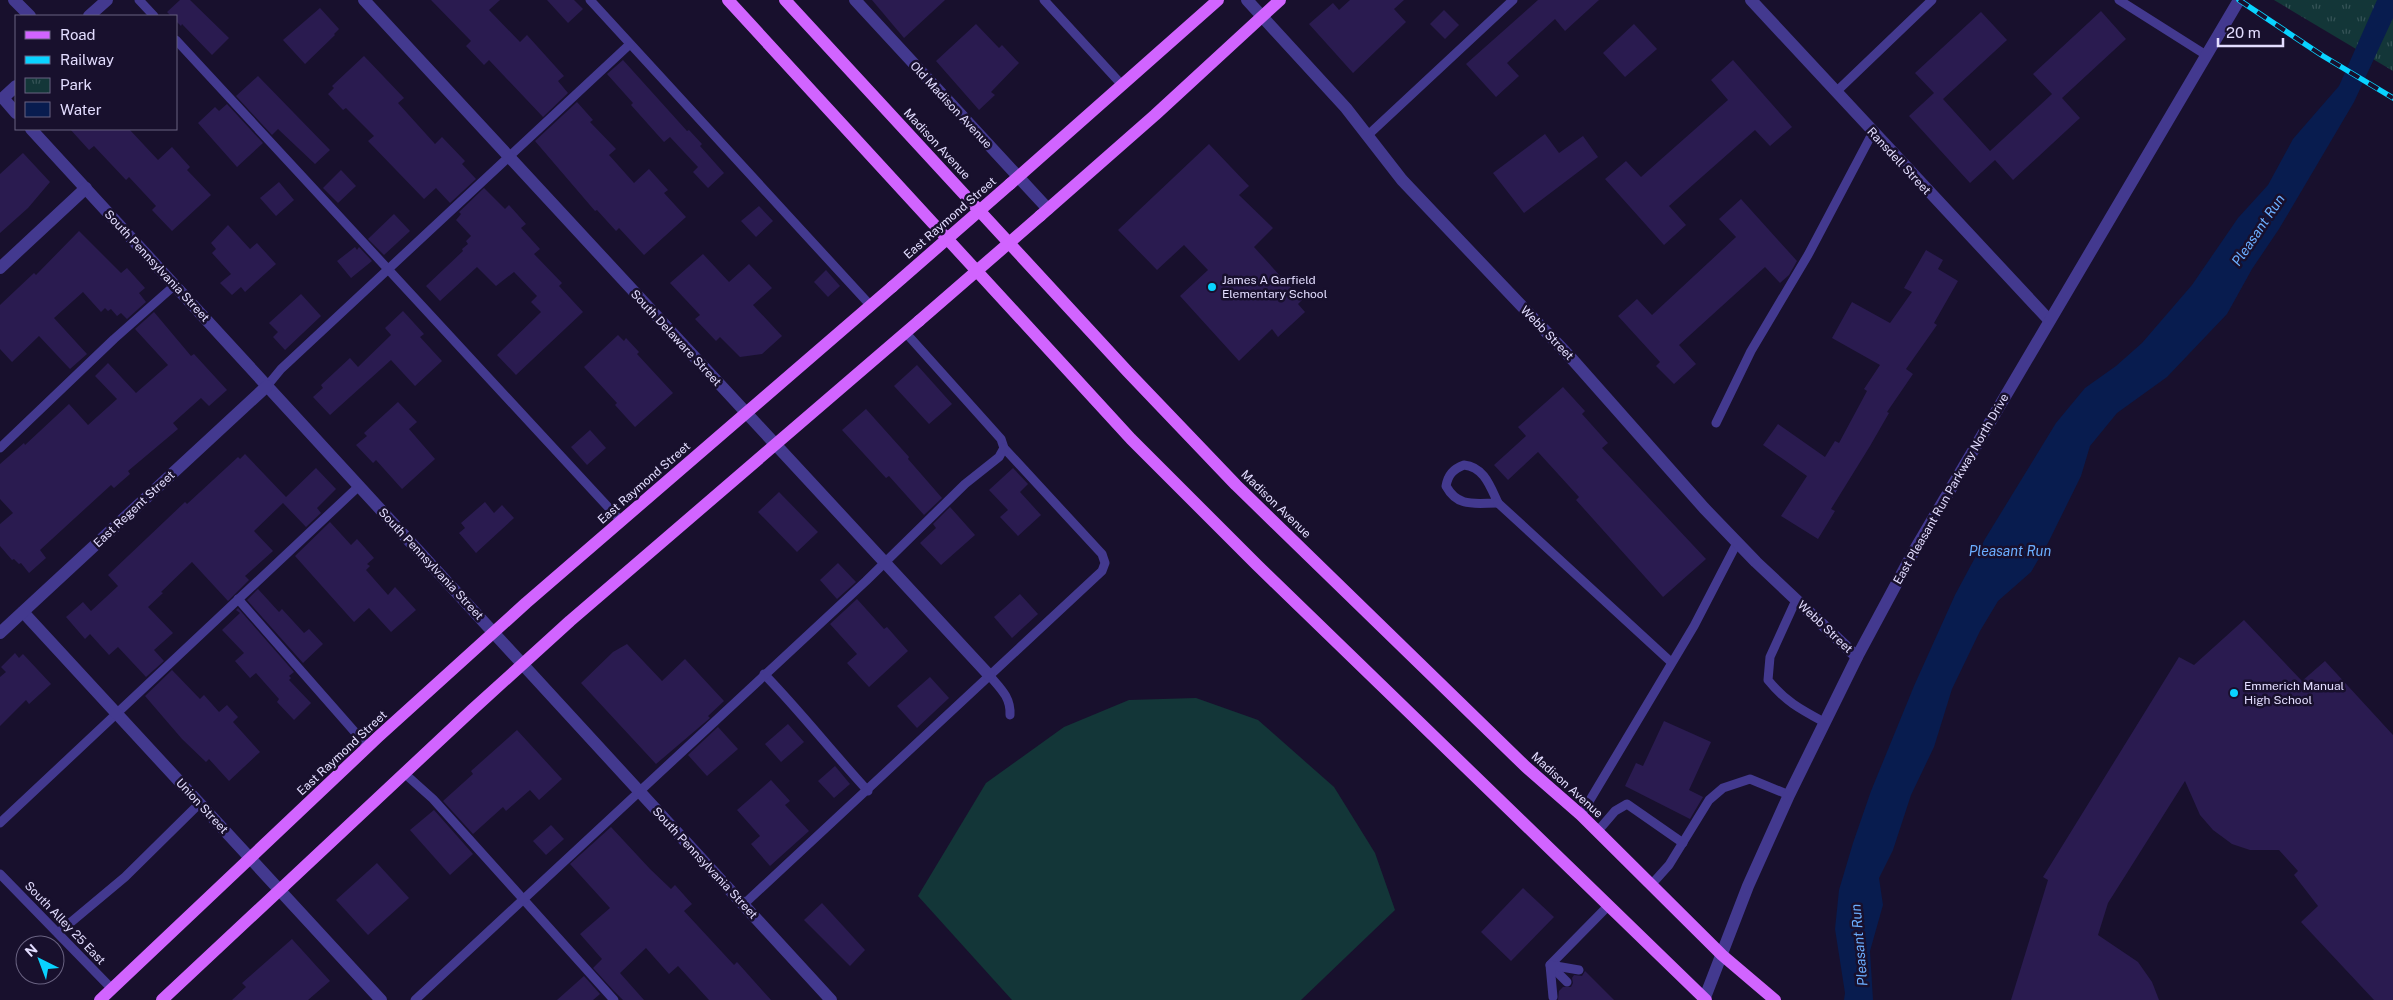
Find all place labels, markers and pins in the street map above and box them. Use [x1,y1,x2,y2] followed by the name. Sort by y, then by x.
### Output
[1222,273,1328,301] place label: James A Garfield Elementary School
[1206,281,1218,293] marker: James A Garfield Elementary School
[2244,679,2345,707] place label: Emmerich Manual High School
[2228,687,2240,699] marker: Emmerich Manual High School

